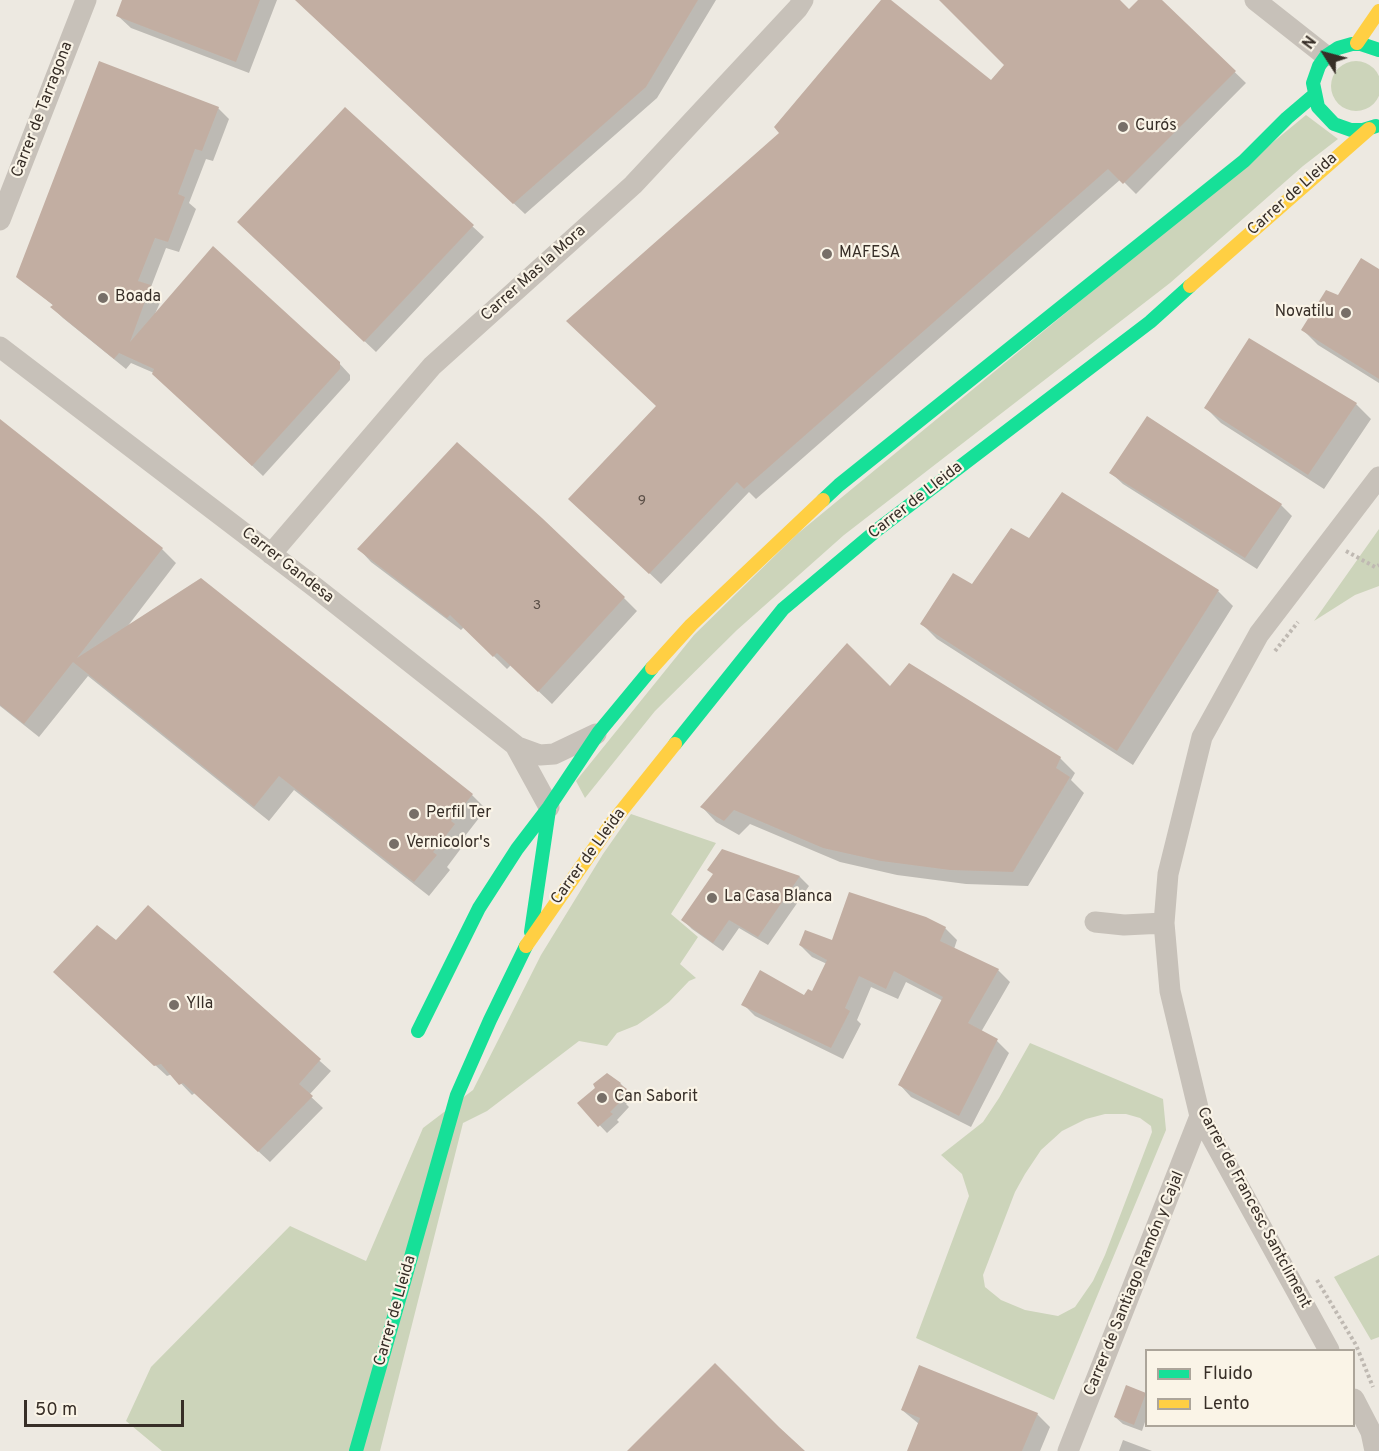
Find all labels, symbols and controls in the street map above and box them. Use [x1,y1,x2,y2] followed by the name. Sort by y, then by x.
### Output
[1295,24,1355,84] north arrow
[1299,33,1322,54] text: N
[8,39,78,181] street label: Carrer de Tarragona
[1135,117,1177,137] place label: Curós
[1116,120,1130,134] marker: Curós
[1244,150,1342,240] street label: Carrer de Lleida
[478,222,590,326] street label: Carrer Mas la Mora
[839,244,900,264] place label: MAFESA
[820,247,834,261] marker: MAFESA
[115,288,161,308] place label: Boada
[96,291,110,305] marker: Boada
[1275,303,1334,323] place label: Novatilu
[1339,306,1353,320] marker: Novatilu
[865,458,967,544] street label: Carrer de Lleida
[638,493,646,509] house number: 9
[237,524,337,608] street label: Carrer Gandesa
[533,598,541,614] house number: 3
[426,804,491,824] place label: Perfil Ter
[548,805,630,909] street label: Carrer de Lleida
[407,807,421,821] marker: Perfil Ter
[406,834,490,854] place label: Vernicolor's
[387,837,401,851] marker: Vernicolor's
[724,888,832,908] place label: La Casa Blanca
[705,891,719,905] marker: La Casa Blanca
[186,995,213,1015] place label: Ylla
[167,998,181,1012] marker: Ylla
[614,1088,698,1108] place label: Can Saborit
[595,1091,609,1105] marker: Can Saborit
[1192,1104,1314,1312] street label: Carrer de Francesc Santcliment
[1081,1169,1189,1399] street label: Carrer de Santiago Ramón y Cajal
[371,1253,421,1369] street label: Carrer de Lleida
[1145,1349,1355,1427] legend
[1203,1363,1253,1386] text: Fluido
[27,1388,188,1426] scale bar
[1203,1393,1249,1416] text: Lento
[35,1399,77,1422] text: 50 m

